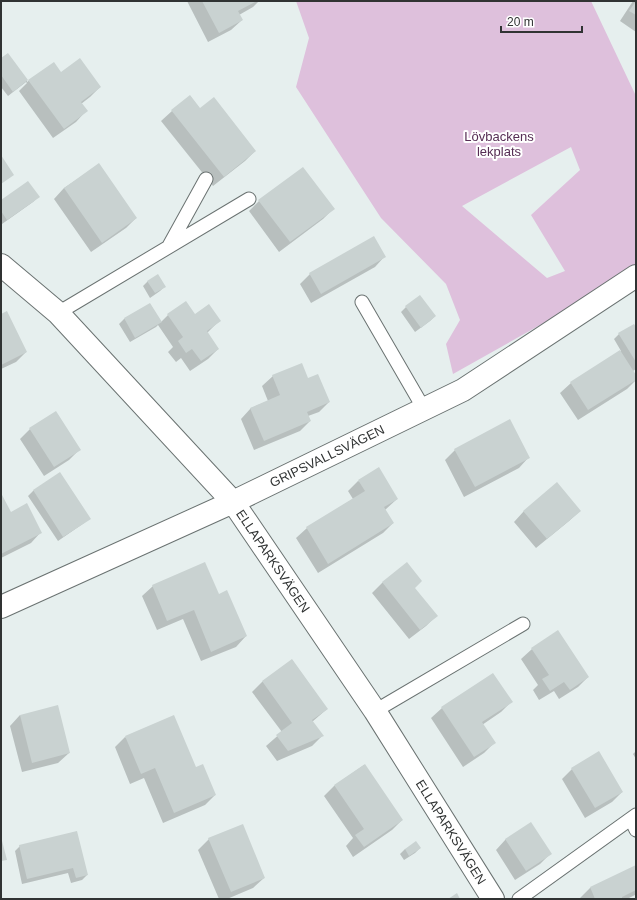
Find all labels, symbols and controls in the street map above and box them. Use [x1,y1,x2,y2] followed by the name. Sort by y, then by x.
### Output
[501,8,582,34] scale bar
[507,15,534,29] text: 20 m
[464,129,534,159] park label: Lövbackens lekplats
[267,422,387,490] street label: GRIPSVALLSVÄGEN
[233,507,313,615] street label: ELLAPARKSVÄGEN
[413,777,489,887] street label: ELLAPARKSVÄGEN

